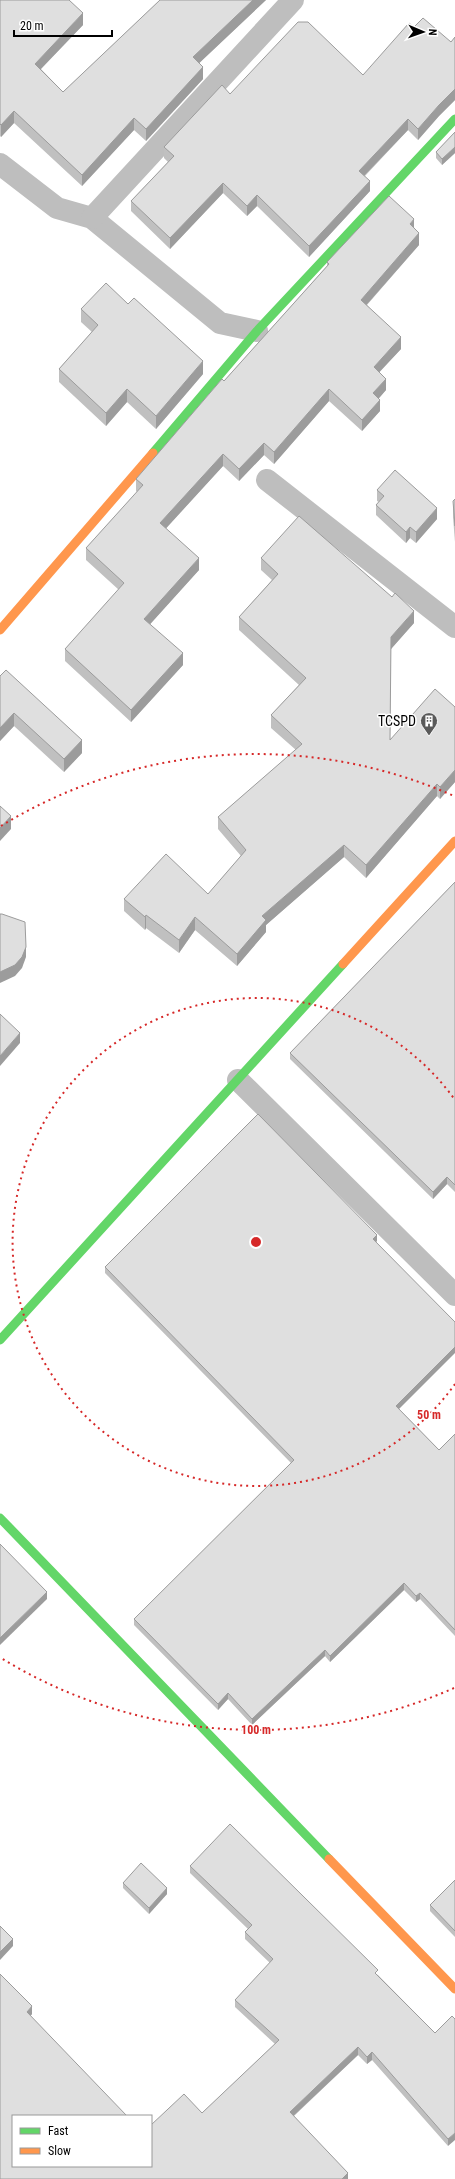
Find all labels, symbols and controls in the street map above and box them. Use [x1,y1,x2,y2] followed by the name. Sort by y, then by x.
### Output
[14,12,112,38] scale bar
[403,12,443,52] north arrow
[20,19,44,33] text: 20 m
[426,29,439,36] text: N
[419,711,439,736] building icon: TCSPD
[378,713,416,729] place label: TCSPD
[249,1235,263,1249] centre of rings
[417,1408,441,1422] text: 50 m
[241,1723,271,1737] text: 100 m
[12,2115,152,2167] legend
[48,2124,69,2138] text: Fast
[48,2144,71,2158] text: Slow

